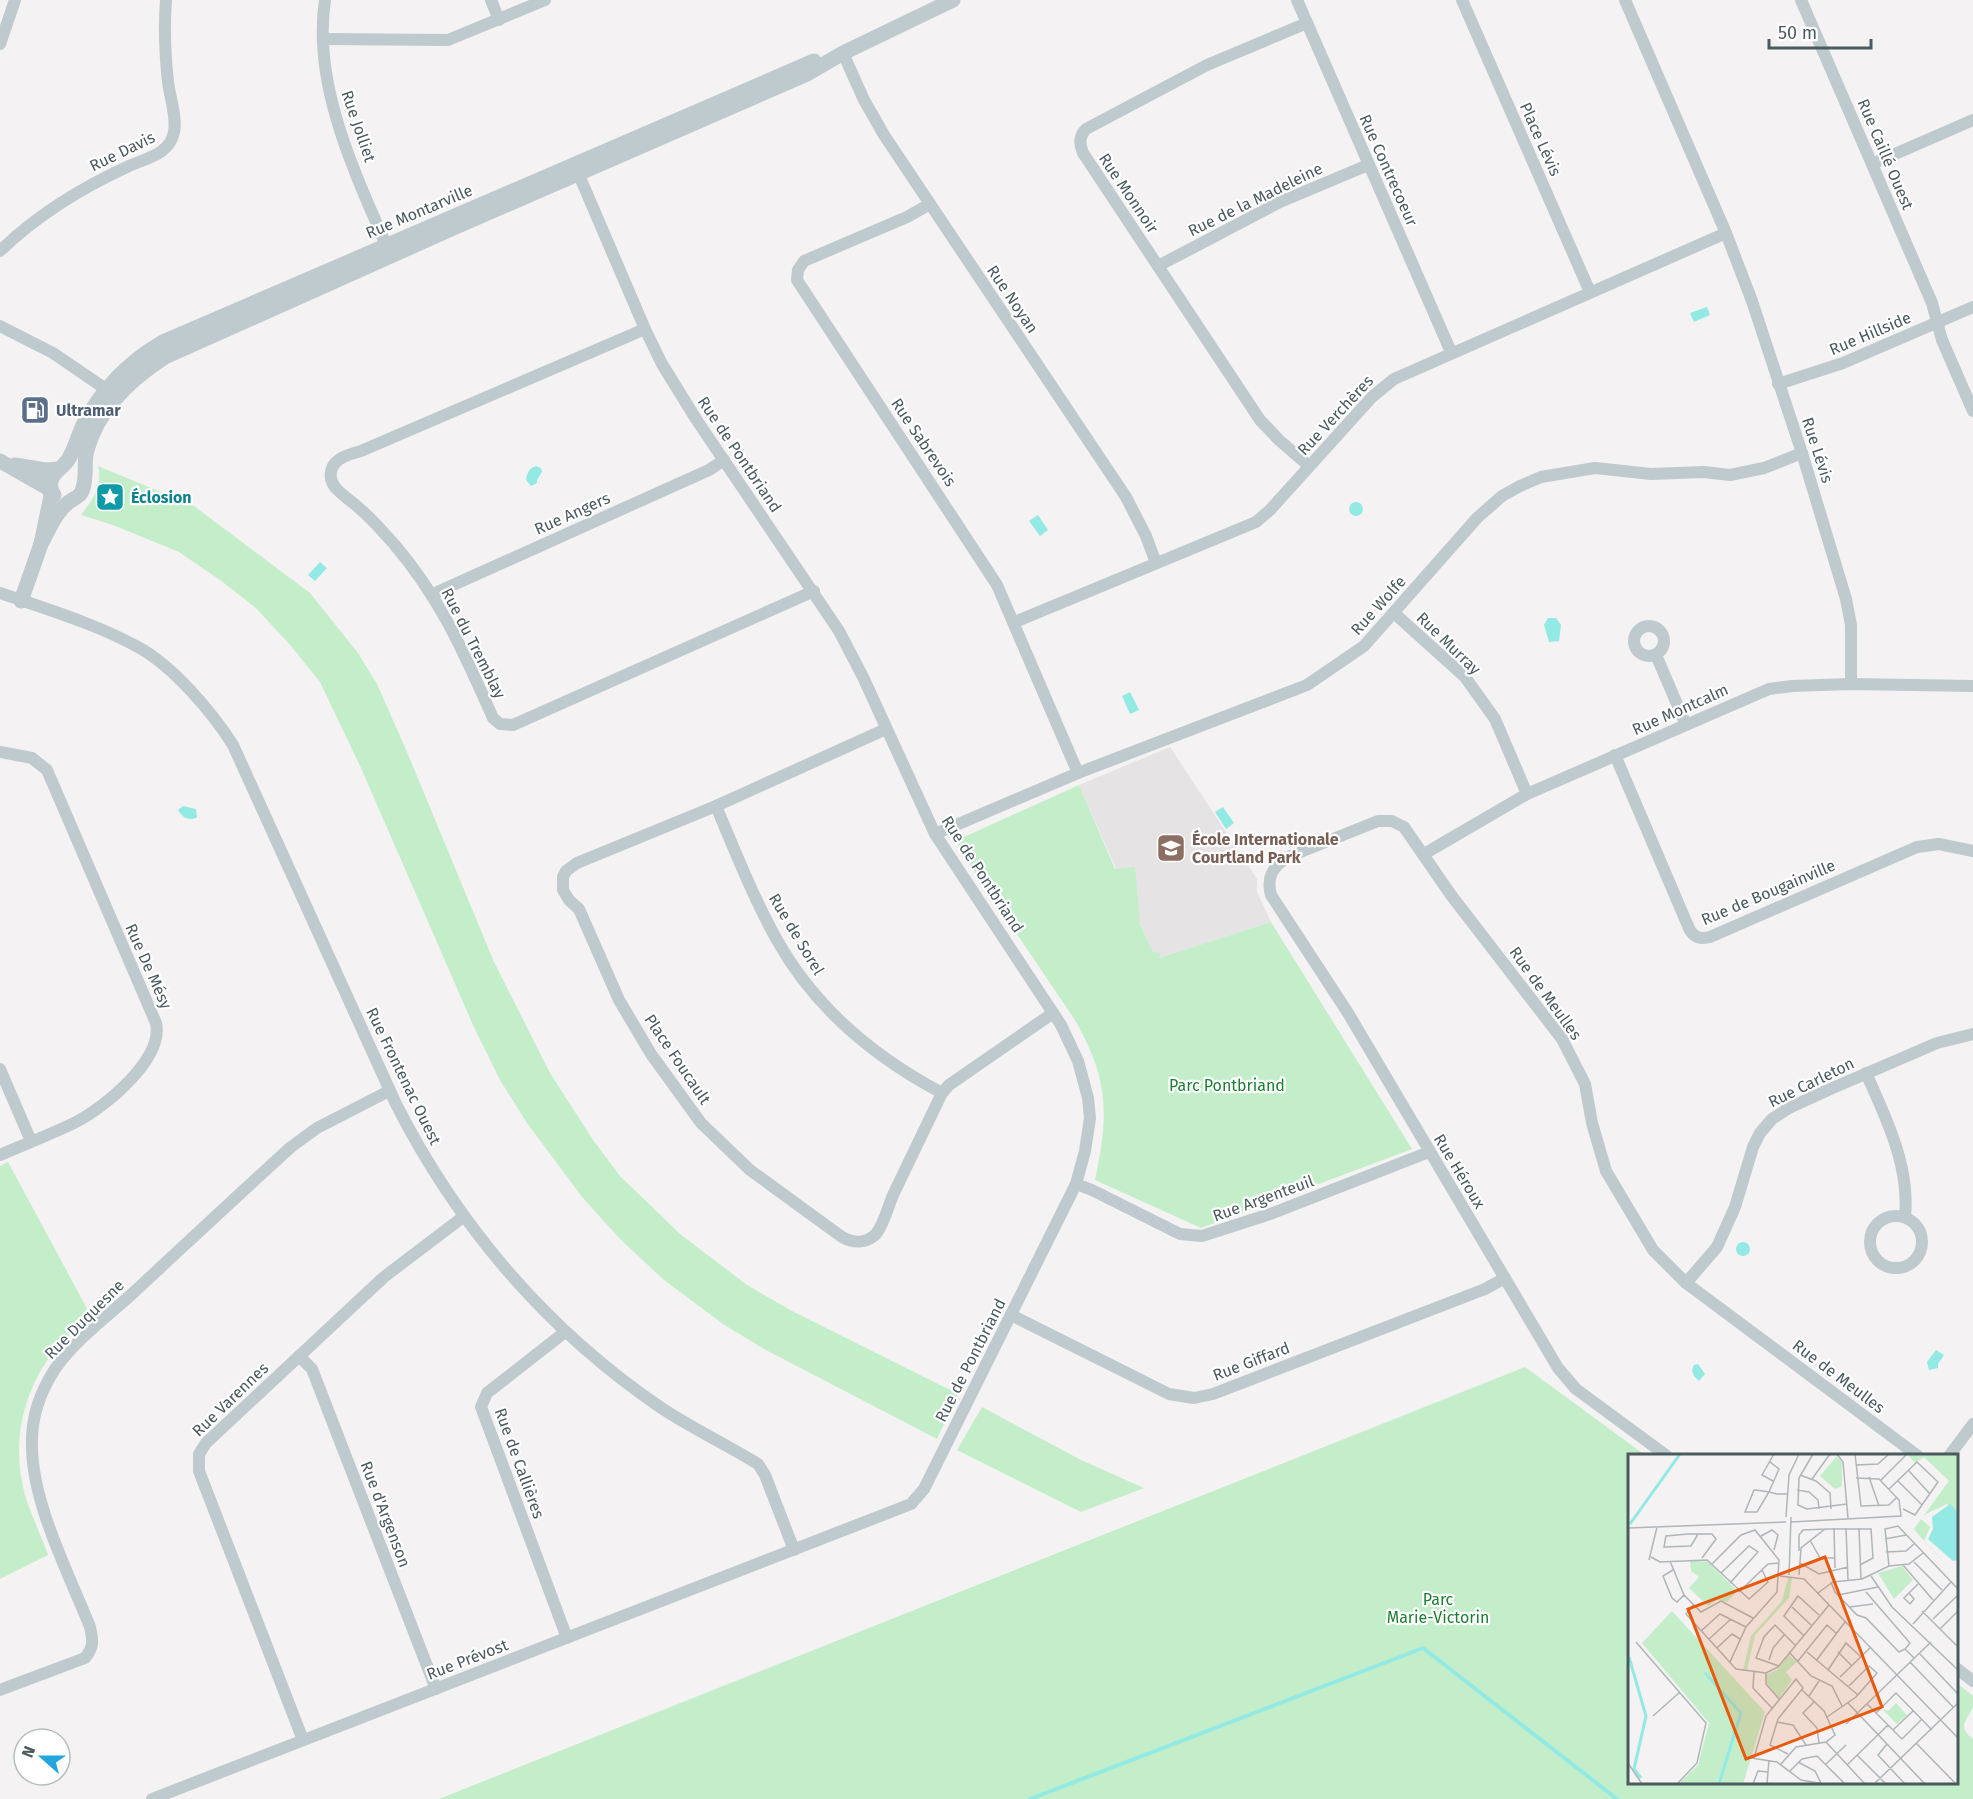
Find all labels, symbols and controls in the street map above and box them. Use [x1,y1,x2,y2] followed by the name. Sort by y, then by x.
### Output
[1769,12,1871,50] scale bar
[1778,22,1817,44] text: 50 m
[337,88,380,165] street label: Rue Jolliet
[1854,96,1918,213] street label: Rue Caillé Ouest
[1516,99,1565,179] street label: Place Lévis
[1355,111,1422,230] street label: Rue Contrecoeur
[86,127,158,175] street label: Rue Davis
[1095,150,1163,238] street label: Rue Monnoir
[1185,159,1326,240] street label: Rue de la Madeleine
[363,180,475,242] street label: Rue Montarville
[983,262,1042,337] street label: Rue Noyan
[1826,308,1914,359] street label: Rue Hillside
[1293,371,1377,459] street label: Rue Verchères
[694,393,785,516] street label: Rue de Pontbriand
[19,394,51,426] fuel station icon: Ultramar
[887,395,960,490] street label: Rue Sabrevois
[56,401,121,420] place label: Ultramar
[1798,415,1837,485] street label: Rue Lévis
[94,481,126,513] place icon: Éclosion
[131,487,192,507] place label: Éclosion
[531,488,613,539] street label: Rue Angers
[1347,572,1410,639] street label: Rue Wolfe
[438,585,510,702] street label: Rue du Tremblay
[1413,608,1485,679] street label: Rue Murray
[1629,680,1731,739] street label: Rue Montcalm
[938,812,1027,936] street label: Rue de Pontbriand
[1192,829,1339,867] place label: École Internationale Courtland Park
[1155,832,1187,864] school or university icon: École Internationale Courtland Park
[1698,856,1838,929] street label: Rue de Bougainville
[765,890,828,979] street label: Rue de Sorel
[121,921,176,1012] street label: Rue De Mésy
[1505,943,1586,1044] street label: Rue de Meulles
[362,1005,445,1148] street label: Rue Frontenac Ouest
[640,1011,715,1108] street label: Place Foucault
[1765,1053,1857,1111] street label: Rue Carleton
[1169,1076,1285,1095] park label: Parc Pontbriand
[1430,1131,1489,1212] street label: Rue Héroux
[1210,1171,1317,1226] street label: Rue Argenteuil
[41,1276,128,1363] street label: Rue Duquesne
[931,1295,1010,1425] street label: Rue de Pontbriand
[1789,1336,1889,1417] street label: Rue de Meulles
[1210,1338,1292,1385] street label: Rue Giffard
[188,1358,272,1440] street label: Rue Varennes
[491,1405,548,1521] street label: Rue de Callières
[1628,1454,1958,1784] inset map
[357,1458,414,1570] street label: Rue d'Argenson
[1387,1590,1489,1627] park label: Parc Marie-Victorin
[424,1635,511,1684] street label: Rue Prévost
[12,1727,72,1787] north arrow
[18,1743,39,1760] text: N

